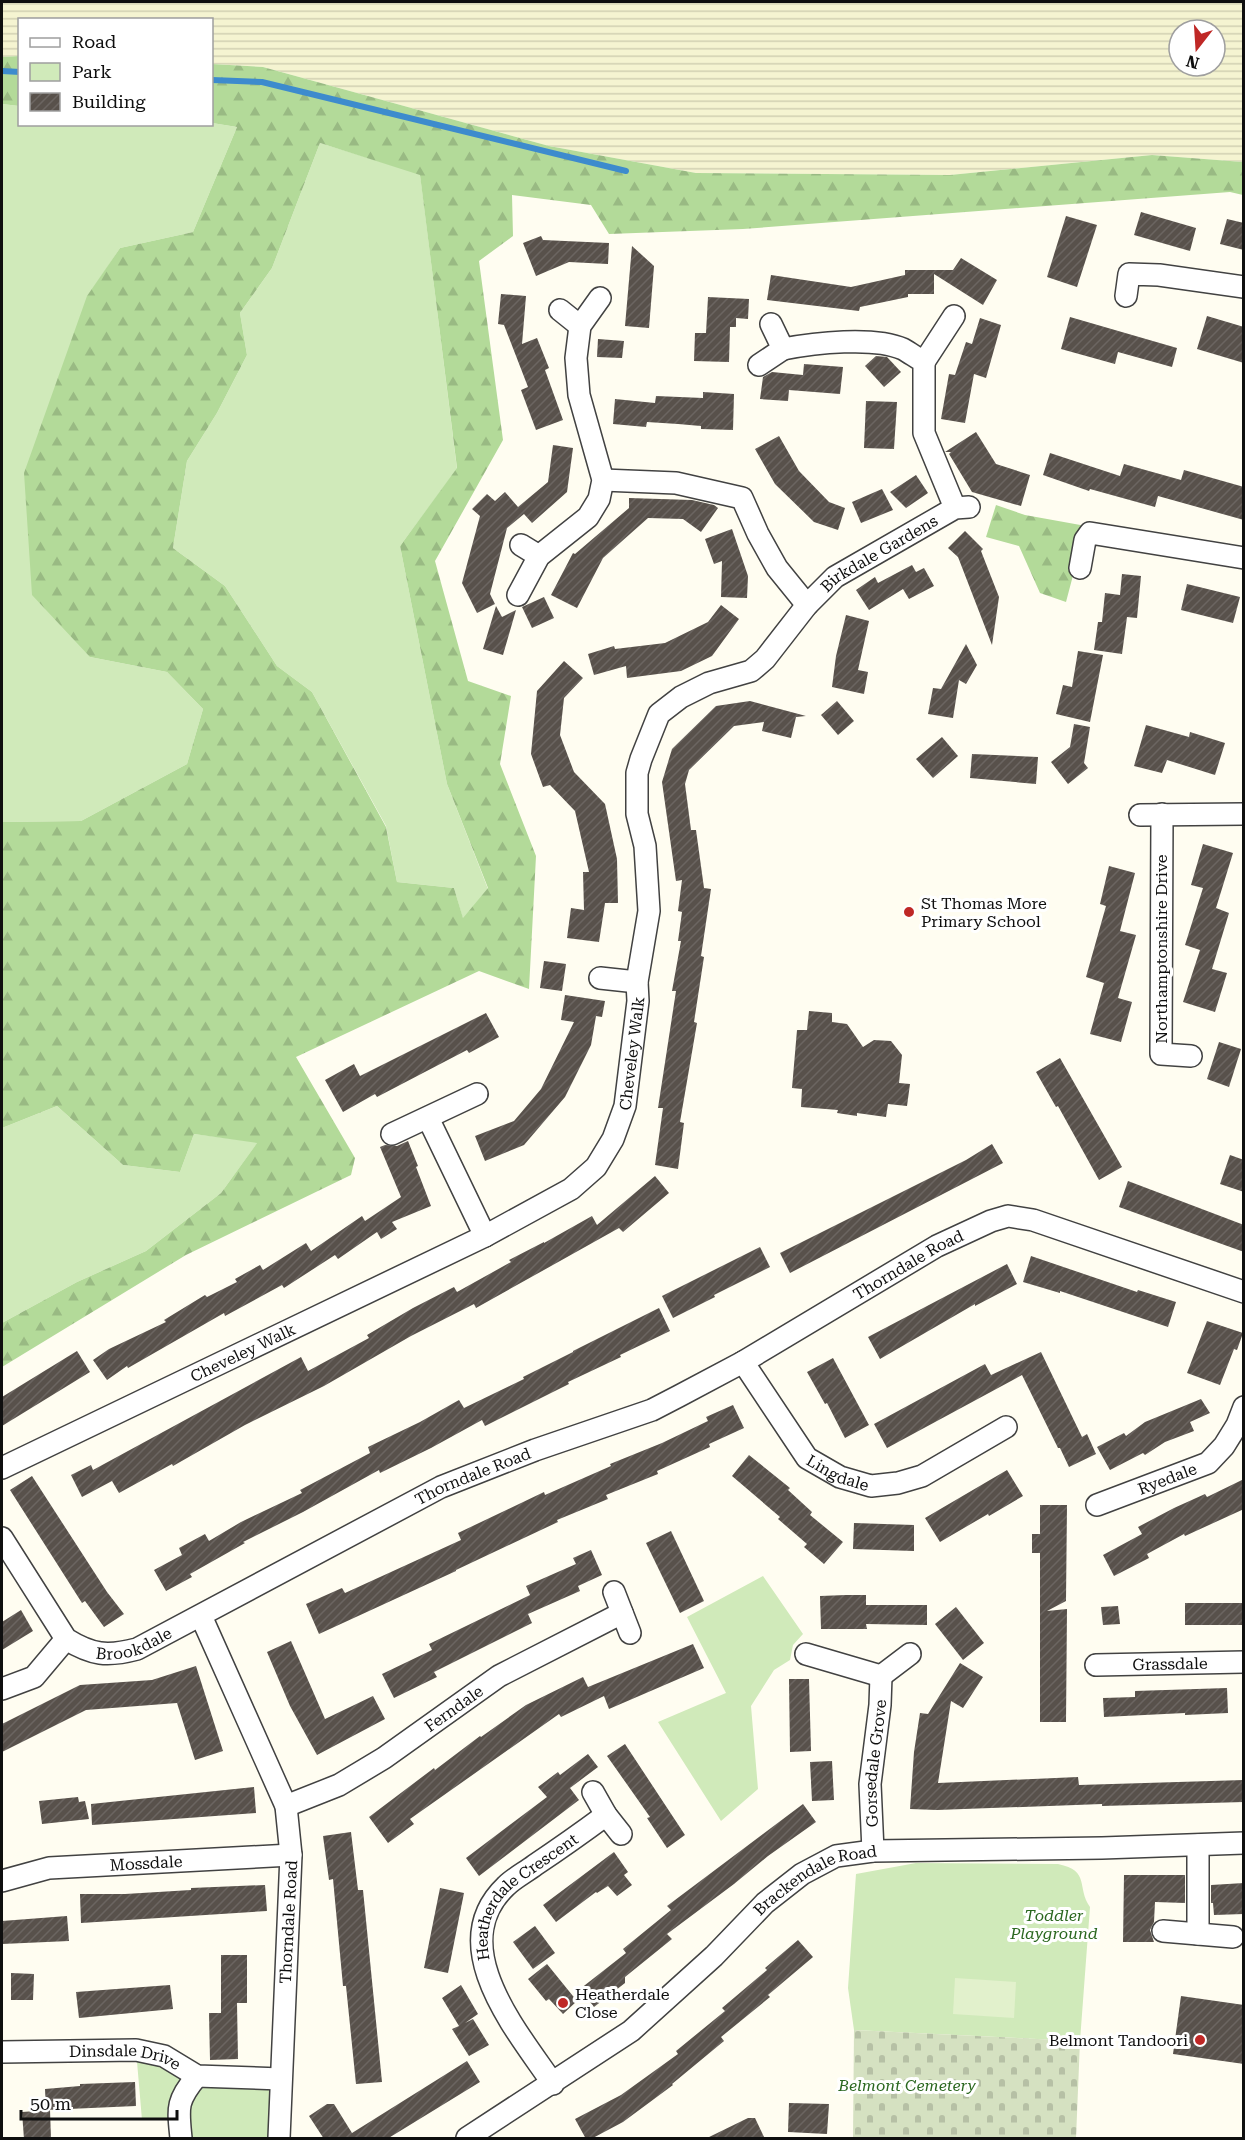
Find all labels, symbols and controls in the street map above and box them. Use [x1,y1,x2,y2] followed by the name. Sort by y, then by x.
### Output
[18,18,213,126] legend
[1167,18,1227,78] north arrow
[72,31,117,52] text: Road
[1184,51,1201,73] text: N
[72,61,112,82] text: Park
[72,91,146,112] text: Building
[817,511,941,596] street label: Birkdale Gardens
[1152,854,1171,1044] street label: Northamptonshire Drive
[921,894,1047,931] place label: St Thomas More Primary School
[902,905,916,919] marker: St Thomas More Primary School
[616,995,648,1111] street label: Cheveley Walk
[850,1226,966,1304] street label: Thorndale Road
[187,1319,299,1386] street label: Cheveley Walk
[412,1444,533,1509] street label: Thorndale Road
[803,1451,871,1495] street label: Lingdale
[1135,1459,1200,1499] street label: Ryedale
[95,1623,175,1664] street label: Brookdale
[1132,1654,1208,1674] street label: Grassdale
[421,1681,487,1736] street label: Ferndale
[861,1699,890,1828] street label: Gorsedale Grove
[473,1829,582,1962] street label: Heatherdale Crescent
[750,1842,878,1919] street label: Brackendale Road
[109,1852,183,1875] street label: Mossdale
[276,1860,301,1984] street label: Thorndale Road
[1009,1906,1098,1943] park label: Toddler Playground
[575,1985,670,2022] place label: Heatherdale Close
[556,1996,570,2010] marker: Heatherdale Close
[1049,2031,1188,2050] place label: Belmont Tandoori
[1193,2033,1207,2047] marker: Belmont Tandoori
[69,2041,184,2074] street label: Dinsdale Drive
[837,2076,977,2095] park label: Belmont Cemetery
[21,2083,177,2121] scale bar
[30,2093,71,2114] text: 50 m

